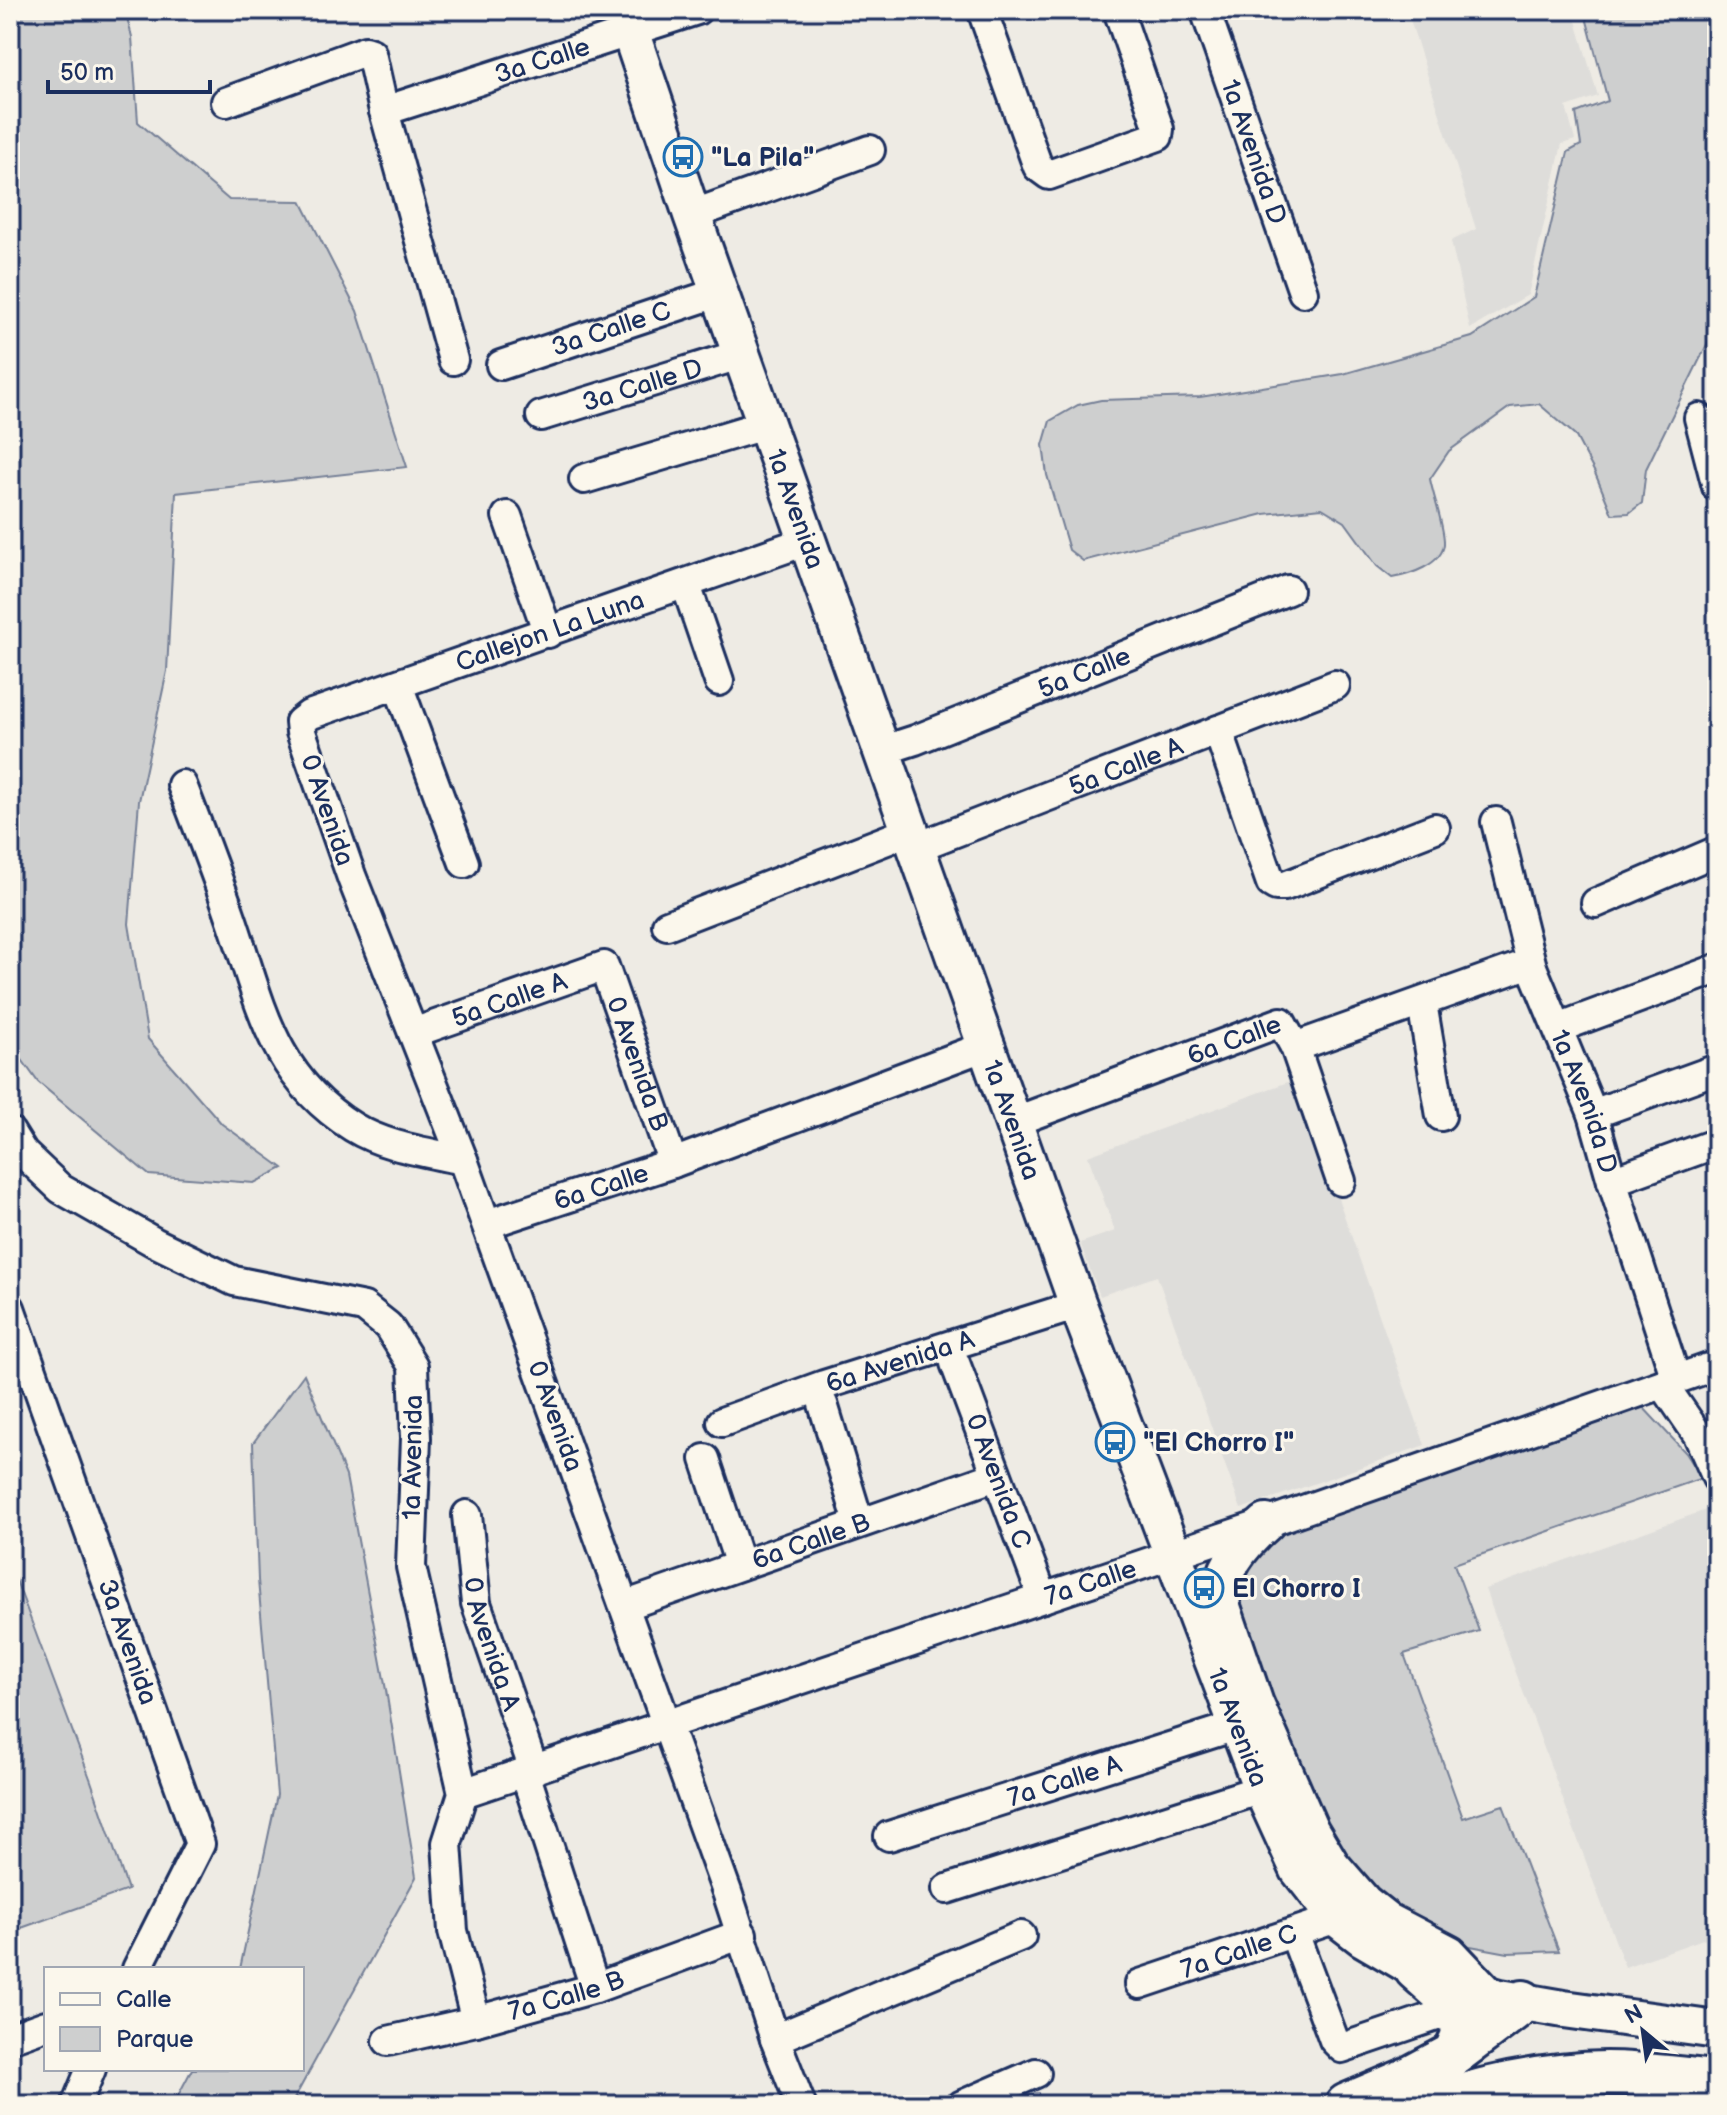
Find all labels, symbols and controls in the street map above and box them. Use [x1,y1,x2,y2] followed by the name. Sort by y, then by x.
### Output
[491,32,594,91] street label: 3a Calle
[48,44,210,94] scale bar
[60,58,114,87] text: 50 m
[1213,76,1292,229] street label: 1a Avenida D
[662,136,704,178] bus stop icon: "La Pila"
[711,143,814,174] place label: "La Pila"
[548,296,675,364] street label: 3a Calle C
[579,353,706,419] street label: 3a Calle D
[759,445,830,573] street label: 1a Avenida
[452,585,649,679] street label: Callejon La Luna
[1034,641,1135,706] street label: 5a Calle
[1065,731,1188,804] street label: 5a Calle A
[293,751,360,870] street label: 0 Avenida
[448,966,571,1035] street label: 5a Calle A
[599,993,675,1136] street label: 0 Avenida B
[1183,1009,1286,1073] street label: 6a Calle
[1543,1025,1623,1177] street label: 1a Avenida D
[975,1056,1046,1184] street label: 1a Avenida
[550,1158,653,1218] street label: 6a Calle
[822,1325,978,1400] street label: 6a Avenida A
[520,1357,589,1476] street label: 0 Avenida
[397,1394,430,1520] street label: 1a Avenida
[959,1410,1037,1553] street label: 0 Avenida C
[1094,1421,1136,1463] bus stop icon: "El Chorro I"
[1143,1428,1294,1459] place label: "El Chorro I"
[748,1507,874,1577] street label: 6a Calle B
[1041,1554,1141,1613] street label: 7a Calle
[1183,1567,1225,1609] bus stop icon: El Chorro I
[1232,1574,1361,1605] place label: El Chorro I
[90,1575,163,1709] street label: 3a Avenida
[456,1576,526,1715] street label: 0 Avenida A
[1200,1663,1274,1791] street label: 1a Avenida
[1004,1749,1126,1814] street label: 7a Calle A
[1177,1919,1301,1986] street label: 7a Calle C
[505,1965,629,2028] street label: 7a Calle B
[44,1967,304,2071] legend
[116,1985,171,2014] text: Calle
[1603,1991,1683,2071] north arrow
[1620,1999,1648,2031] text: N
[116,2025,194,2054] text: Parque

